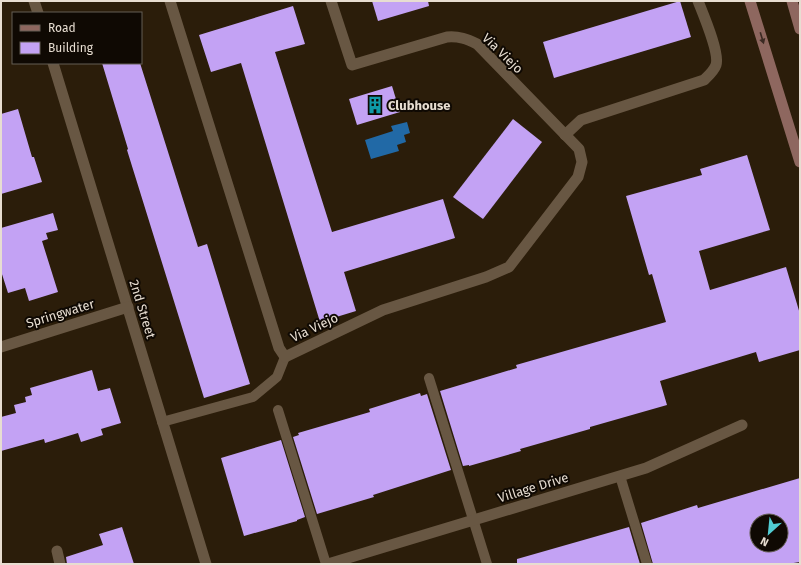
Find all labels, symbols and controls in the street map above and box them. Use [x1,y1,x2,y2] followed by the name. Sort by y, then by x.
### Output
[12,12,142,64] legend
[48,21,76,35] text: Road
[479,30,526,76] street label: Via Viejo
[759,33,765,45] one-way arrow
[48,41,94,55] text: Building
[365,95,385,115] building icon: Clubhouse
[388,98,450,113] place label: Clubhouse
[126,278,159,341] street label: 2nd Street
[24,296,96,331] street label: Springwater
[288,310,340,345] street label: Via Viejo
[496,470,570,505] street label: Village Drive
[749,513,789,553] north arrow
[758,534,771,549] text: N

